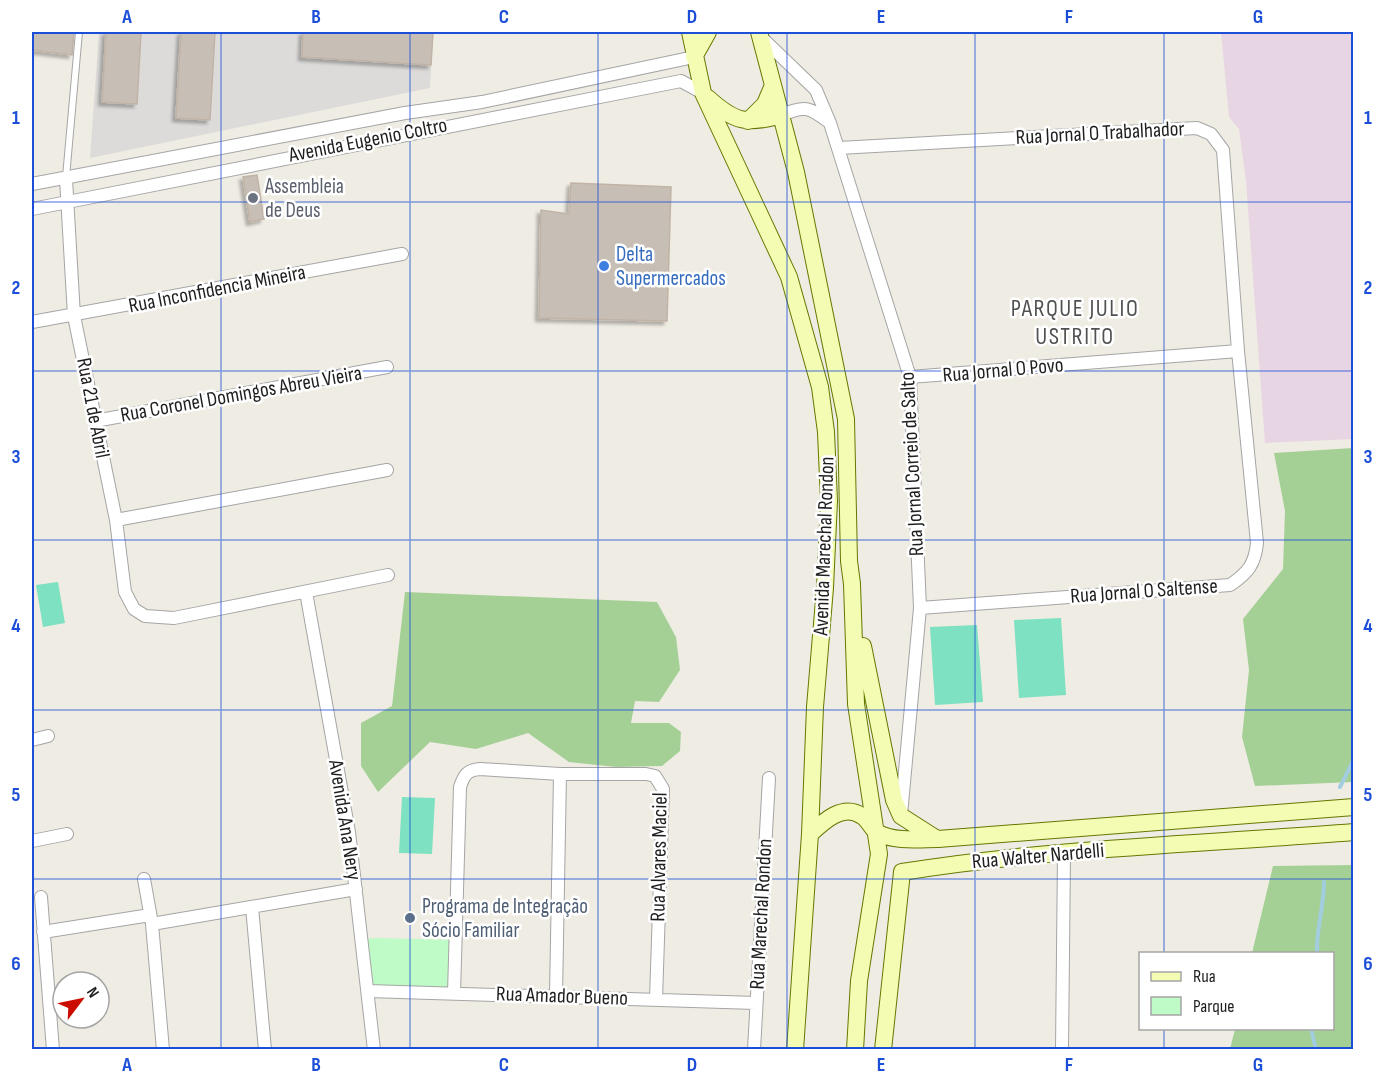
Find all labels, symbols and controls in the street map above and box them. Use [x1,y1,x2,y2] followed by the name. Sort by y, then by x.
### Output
[121,5,132,29] text: A
[311,5,321,29] text: B
[499,5,509,29] text: C
[687,5,697,29] text: D
[877,5,885,29] text: E
[1065,5,1073,29] text: F
[1253,5,1263,29] text: G
[12,106,20,130] text: 1
[1364,106,1372,130] text: 1
[286,112,449,168] street label: Avenida Eugenio Coltro
[1015,116,1185,150] street label: Rua Jornal O Trabalhador
[264,174,344,223] place label: Assembleia de Deus
[246,191,260,205] marker: Assembleia de Deus
[616,242,726,291] place label: Delta Supermercados
[597,259,611,273] marker: Delta Supermercados
[126,260,308,318] street label: Rua Inconfidencia Mineira
[12,276,20,300] text: 2
[1364,276,1372,300] text: 2
[1011,294,1139,351] district label: PARQUE JULIO USTRITO
[942,352,1064,388] street label: Rua Jornal O Povo
[71,356,115,460] street label: Rua 21 de Abril
[118,360,364,428] street label: Rua Coronel Domingos Abreu Vieira
[895,371,929,557] street label: Rua Jornal Correio de Salto
[12,445,21,469] text: 3
[1364,445,1373,469] text: 3
[808,456,840,637] street label: Avenida Marechal Rondon
[1070,573,1218,609] street label: Rua Jornal O Saltense
[11,614,21,638] text: 4
[1363,614,1373,638] text: 4
[323,757,367,882] street label: Avenida Ana Nery
[12,783,21,807] text: 5
[1364,783,1373,807] text: 5
[645,792,673,922] street label: Rua Alvares Maciel
[745,838,777,990] street label: Rua Marechal Rondon
[971,838,1105,874] street label: Rua Walter Nardelli
[422,894,588,943] place label: Programa de Integração Sócio Familiar
[403,911,417,925] marker: Programa de Integração Sócio Familiar
[11,952,21,976] text: 6
[1139,952,1334,1030] legend
[1363,952,1373,976] text: 6
[1193,966,1216,987] text: Rua
[51,970,111,1030] north arrow
[496,981,628,1011] street label: Rua Amador Bueno
[82,984,103,1002] text: N
[1193,996,1234,1017] text: Parque
[121,1053,132,1077] text: A
[311,1053,321,1077] text: B
[499,1053,509,1077] text: C
[687,1053,697,1077] text: D
[877,1053,885,1077] text: E
[1065,1053,1073,1077] text: F
[1253,1053,1263,1077] text: G

